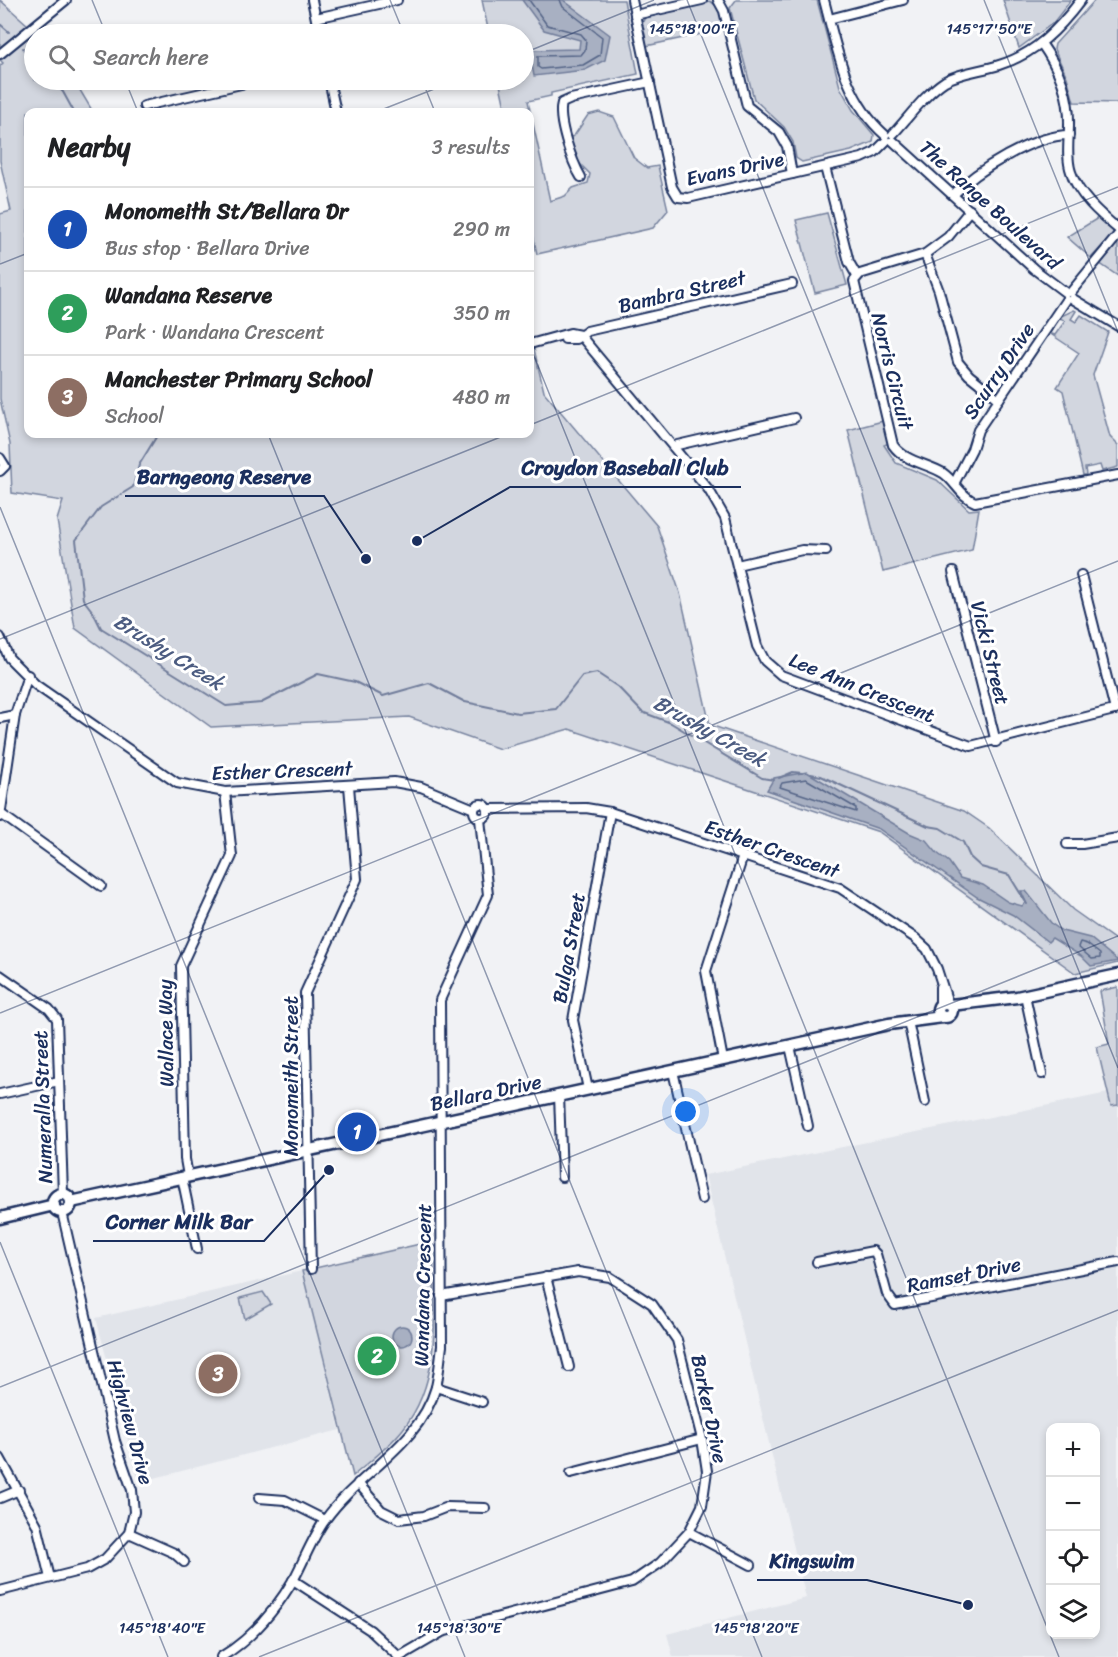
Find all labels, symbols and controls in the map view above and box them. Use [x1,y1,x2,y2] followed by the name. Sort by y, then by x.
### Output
[649,16,737,42] text: 145°18'00"E
[946,16,1033,42] text: 145°17'50"E
[24,24,534,90] search box
[93,38,209,77] text: Search here
[45,41,78,74] icon: search
[48,124,130,170] text: Nearby
[432,130,510,165] text: 3 results
[911,131,1070,280] street label: The Range Boulevard
[683,141,788,196] street label: Evans Drive
[105,192,348,231] text: Monomeith St/Bellara Dr
[63,212,72,247] text: 1
[453,212,510,247] text: 290 m
[105,231,310,266] text: Bus stop · Bellara Drive
[615,260,750,324] street label: Bambra Street
[105,276,272,315] text: Wandana Reserve
[62,296,73,331] text: 2
[454,296,510,331] text: 350 m
[861,309,924,434] street label: Norris Circuit
[105,315,325,350] text: Park · Wandana Crescent
[954,315,1044,427] street label: Scurry Drive
[105,360,372,399] text: Manchester Primary School
[62,380,73,415] text: 3
[452,380,510,415] text: 480 m
[105,399,164,434] text: School
[510,448,741,487] callout: Croydon Baseball Club
[520,449,729,487] text: Croydon Baseball Club
[125,457,324,496] callout: Barngeong Reserve
[137,458,312,496] text: Barngeong Reserve
[960,597,1020,709] street label: Vicki Street
[106,603,233,702] water label: Brushy Creek
[784,643,941,733] street label: Lee Ann Crescent
[646,684,775,779] water label: Brushy Creek
[211,751,354,791] street label: Esther Crescent
[700,810,845,889] street label: Esther Crescent
[542,890,596,1006] street label: Bulga Street
[148,978,184,1087] street label: Wallace Way
[274,996,309,1156] street label: Monomeith Street
[23,1030,63,1184] street label: Numeralla Street
[427,1064,545,1122] street label: Bellara Drive
[671,1097,700,1126] your location
[338,1110,376,1154] pin: 1
[93,1202,264,1241] callout: Corner Milk Bar
[105,1203,254,1241] text: Corner Milk Bar
[404,1203,442,1367] street label: Wandana Crescent
[904,1247,1024,1303] street label: Ramset Drive
[358,1334,397,1378] pin: 2
[680,1351,738,1467] street label: Barker Drive
[198,1352,238,1396] pin: 3
[96,1355,164,1489] street label: Highview Drive
[1046,1423,1100,1639] map controls
[1046,1423,1100,1477] button: +
[1046,1477,1100,1531] button: −
[1046,1531,1100,1585] button: locate
[757,1541,867,1580] callout: Kingswim
[768,1542,855,1580] text: Kingswim
[1046,1585,1100,1639] button: layers
[119,1615,207,1641] text: 145°18'40"E
[417,1615,503,1641] text: 145°18'30"E
[713,1615,800,1641] text: 145°18'20"E

